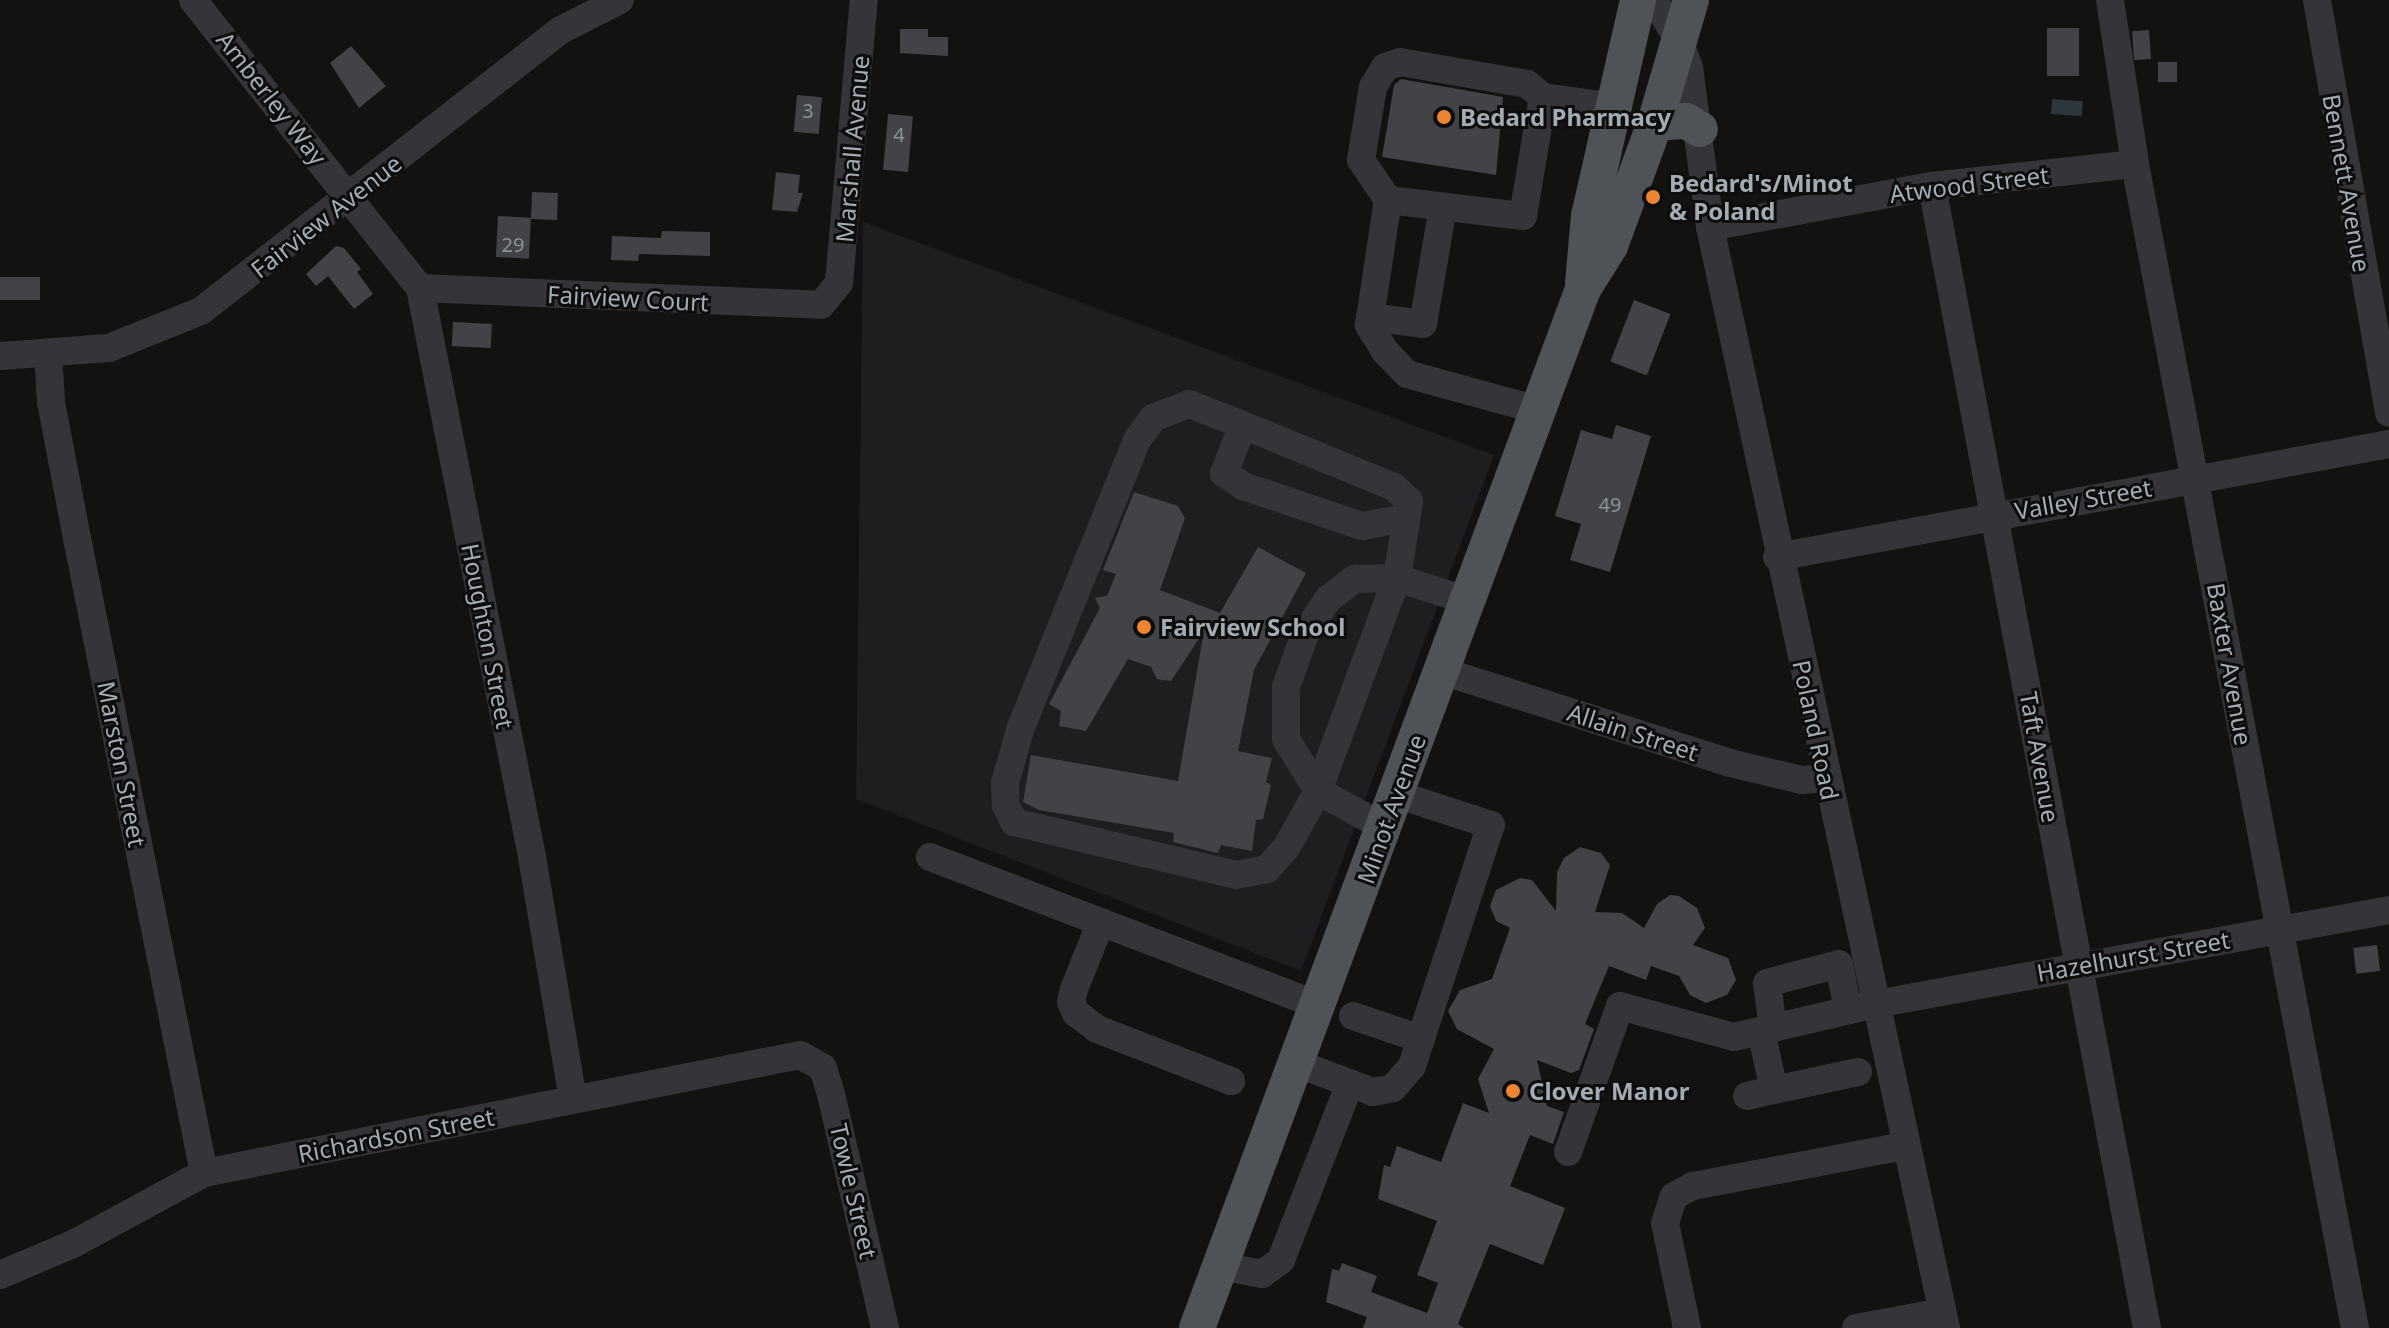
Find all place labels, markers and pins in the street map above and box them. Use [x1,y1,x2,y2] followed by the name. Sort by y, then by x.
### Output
[1460,103,1671,131] place label: Bedard Pharmacy
[1435,108,1453,126] marker: Bedard Pharmacy
[1669,169,1853,225] place label: Bedard's/Minot & Poland
[1644,188,1662,206] marker: Bedard's/Minot & Poland
[1160,613,1345,641] place label: Fairview School
[1135,618,1153,636] marker: Fairview School
[1529,1077,1689,1105] place label: Clover Manor
[1504,1082,1522,1100] marker: Clover Manor

